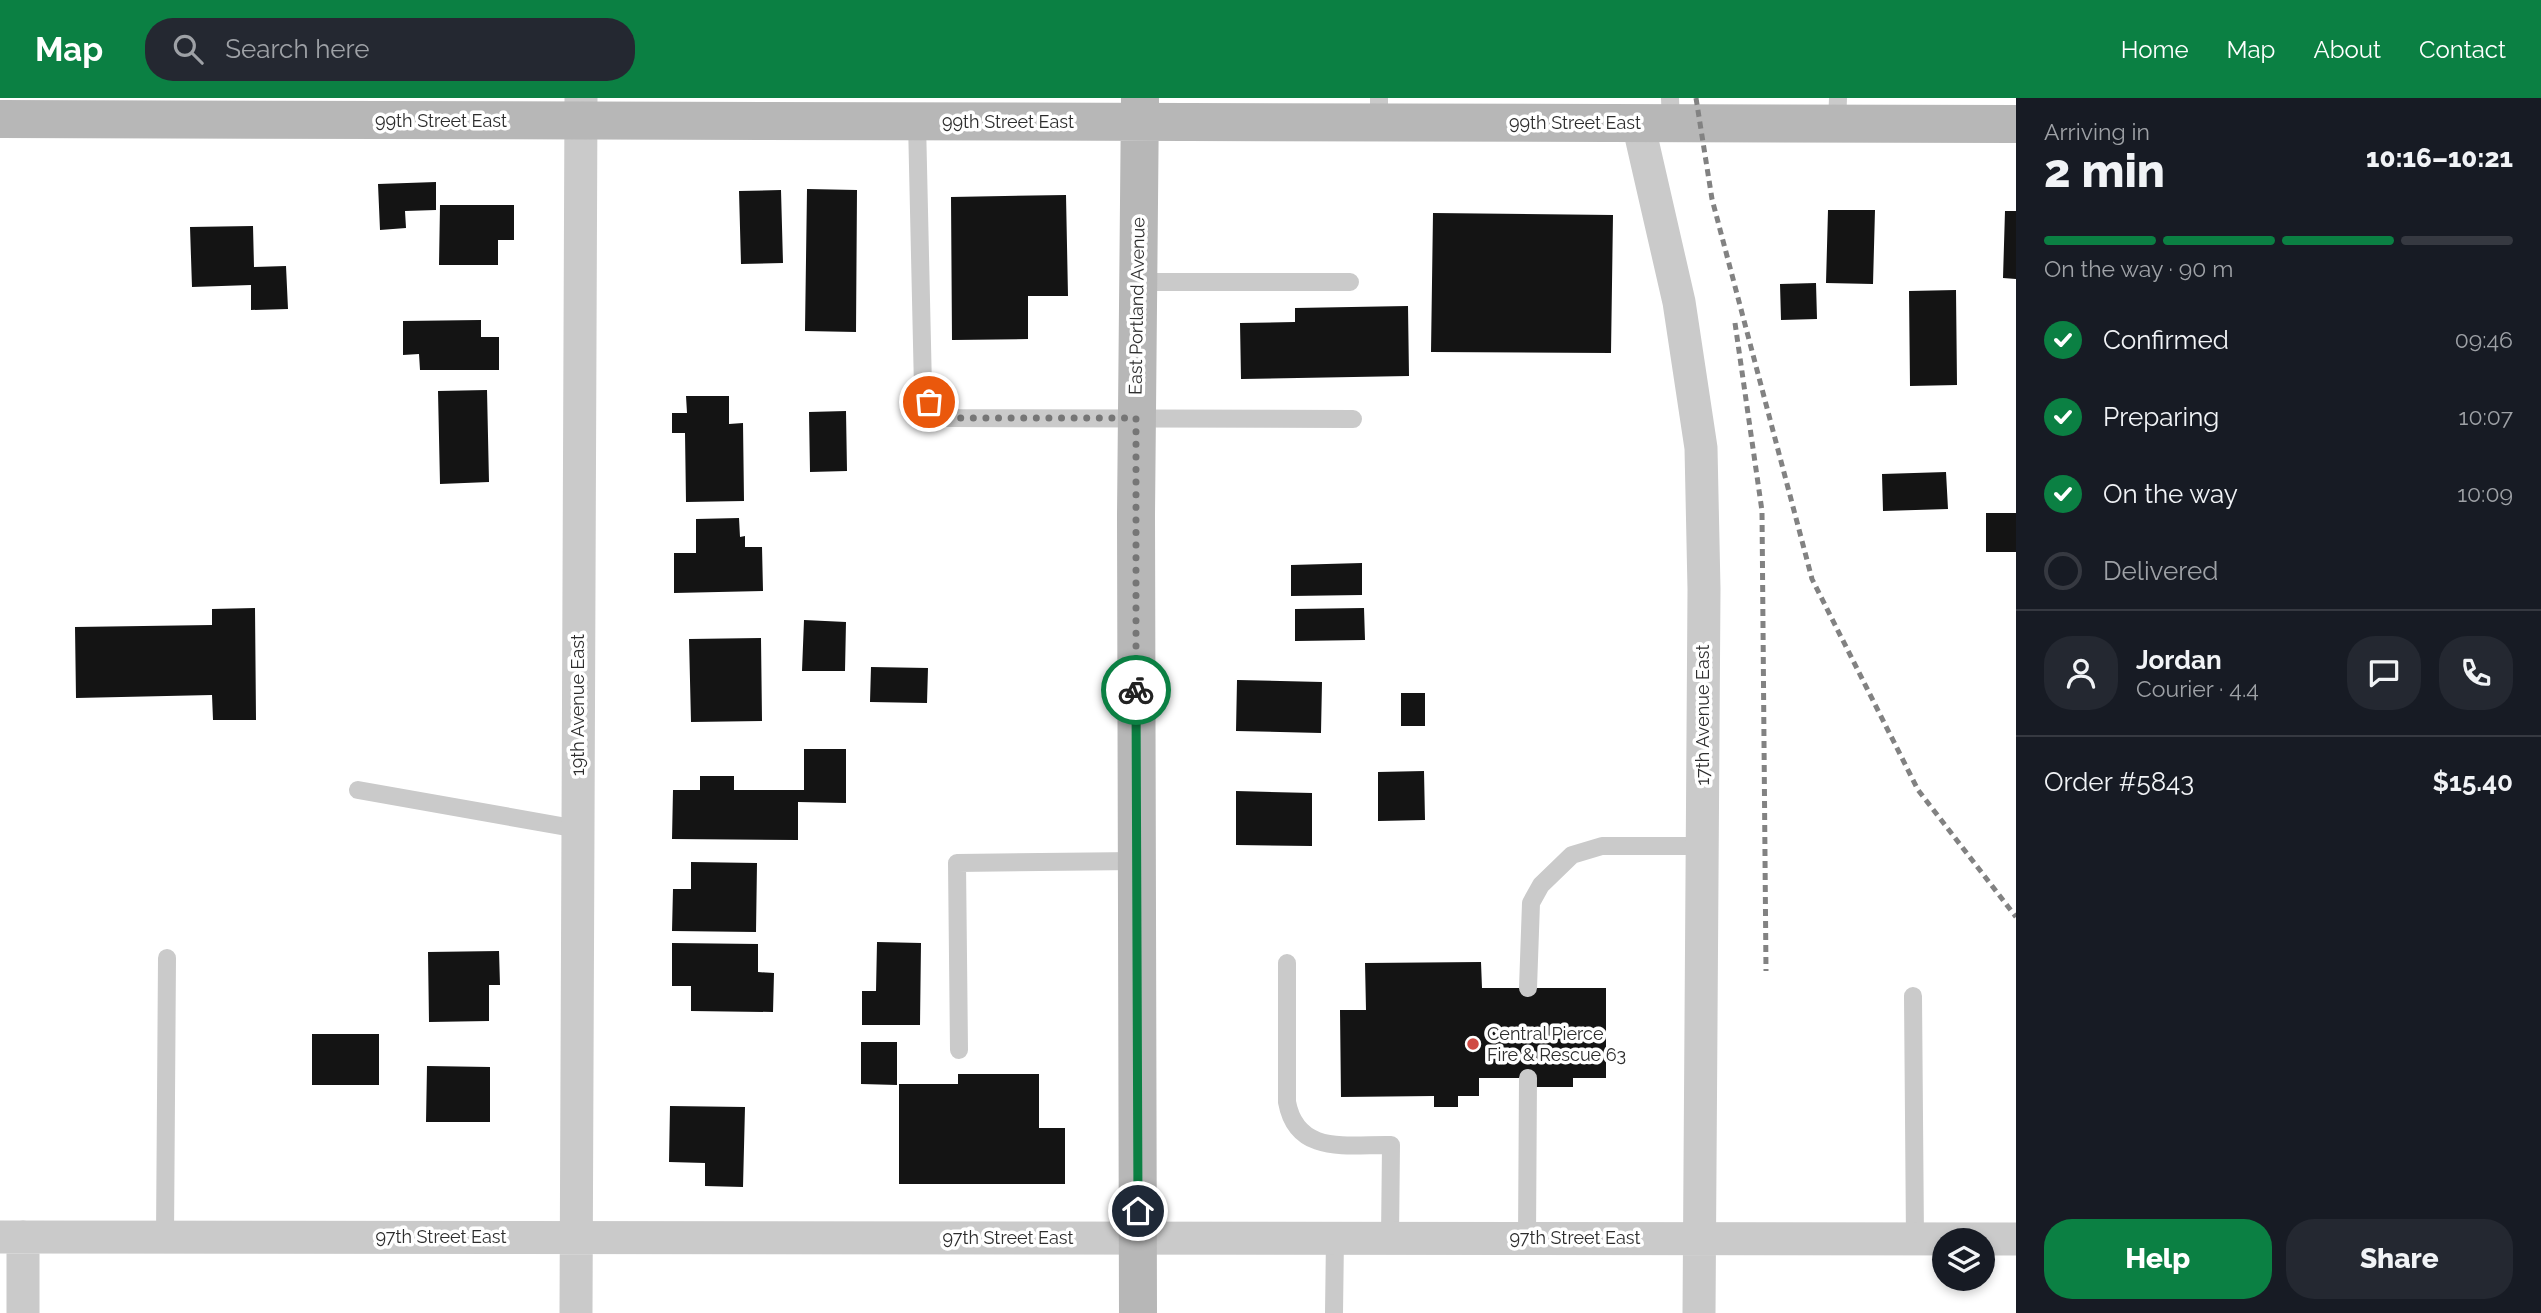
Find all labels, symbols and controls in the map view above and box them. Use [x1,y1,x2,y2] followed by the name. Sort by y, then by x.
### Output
[145,18,635,81] search box
[35,30,103,69] text: Map
[169,30,207,68] icon: search
[225,34,370,64] text: Search here
[2121,35,2189,64] text: Home
[2227,35,2275,64] text: Map
[2313,35,2381,64] text: About
[2419,35,2506,64] text: Contact
[375,110,507,131] street label: 99th Street East
[942,111,1074,132] street label: 99th Street East
[1509,112,1641,133] street label: 99th Street East
[2044,118,2150,145] text: Arriving in
[2366,143,2513,173] text: 10:16–10:21
[2044,144,2165,198] text: 2 min
[1124,217,1149,395] street label: East Portland Avenue
[2044,255,2233,282] text: On the way · 90 m
[2044,321,2082,359] icon: check
[2103,325,2229,355] text: Confirmed
[2455,326,2513,353] text: 09:46
[899,372,959,432] pin
[910,383,948,421] icon: bag
[2044,398,2082,436] icon: check
[2103,402,2219,432] text: Preparing
[2459,403,2513,430] text: 10:07
[2044,475,2082,513] icon: check
[2103,479,2238,509] text: On the way
[2457,480,2513,507] text: 10:09
[2103,556,2218,586] text: Delivered
[567,634,588,776] street label: 19th Avenue East
[2044,636,2118,710] button: person
[2347,636,2421,710] button: chat
[2439,636,2513,710] button: phone
[1692,645,1713,786] street label: 17th Avenue East
[2136,645,2222,675] text: Jordan
[1101,655,1171,725] courier
[1117,671,1155,709] icon: bike
[2136,675,2259,702] text: Courier · 4.4
[2044,767,2194,797] text: Order #5843
[2433,767,2513,797] text: $15.40
[1487,1023,1626,1065] place label: Central Pierce Fire & Rescue 63
[1465,1036,1481,1052] marker: Central Pierce Fire & Rescue 63
[1108,1181,1168,1241] pin
[1119,1192,1157,1230] icon: home
[2044,1219,2272,1299] button: Help
[2286,1219,2513,1299] button: Share
[375,1226,507,1247] street label: 97th Street East
[942,1227,1074,1248] street label: 97th Street East
[1509,1227,1641,1248] street label: 97th Street East
[1932,1228,1995,1291] map controls
[1932,1228,1995,1291] button: layers

